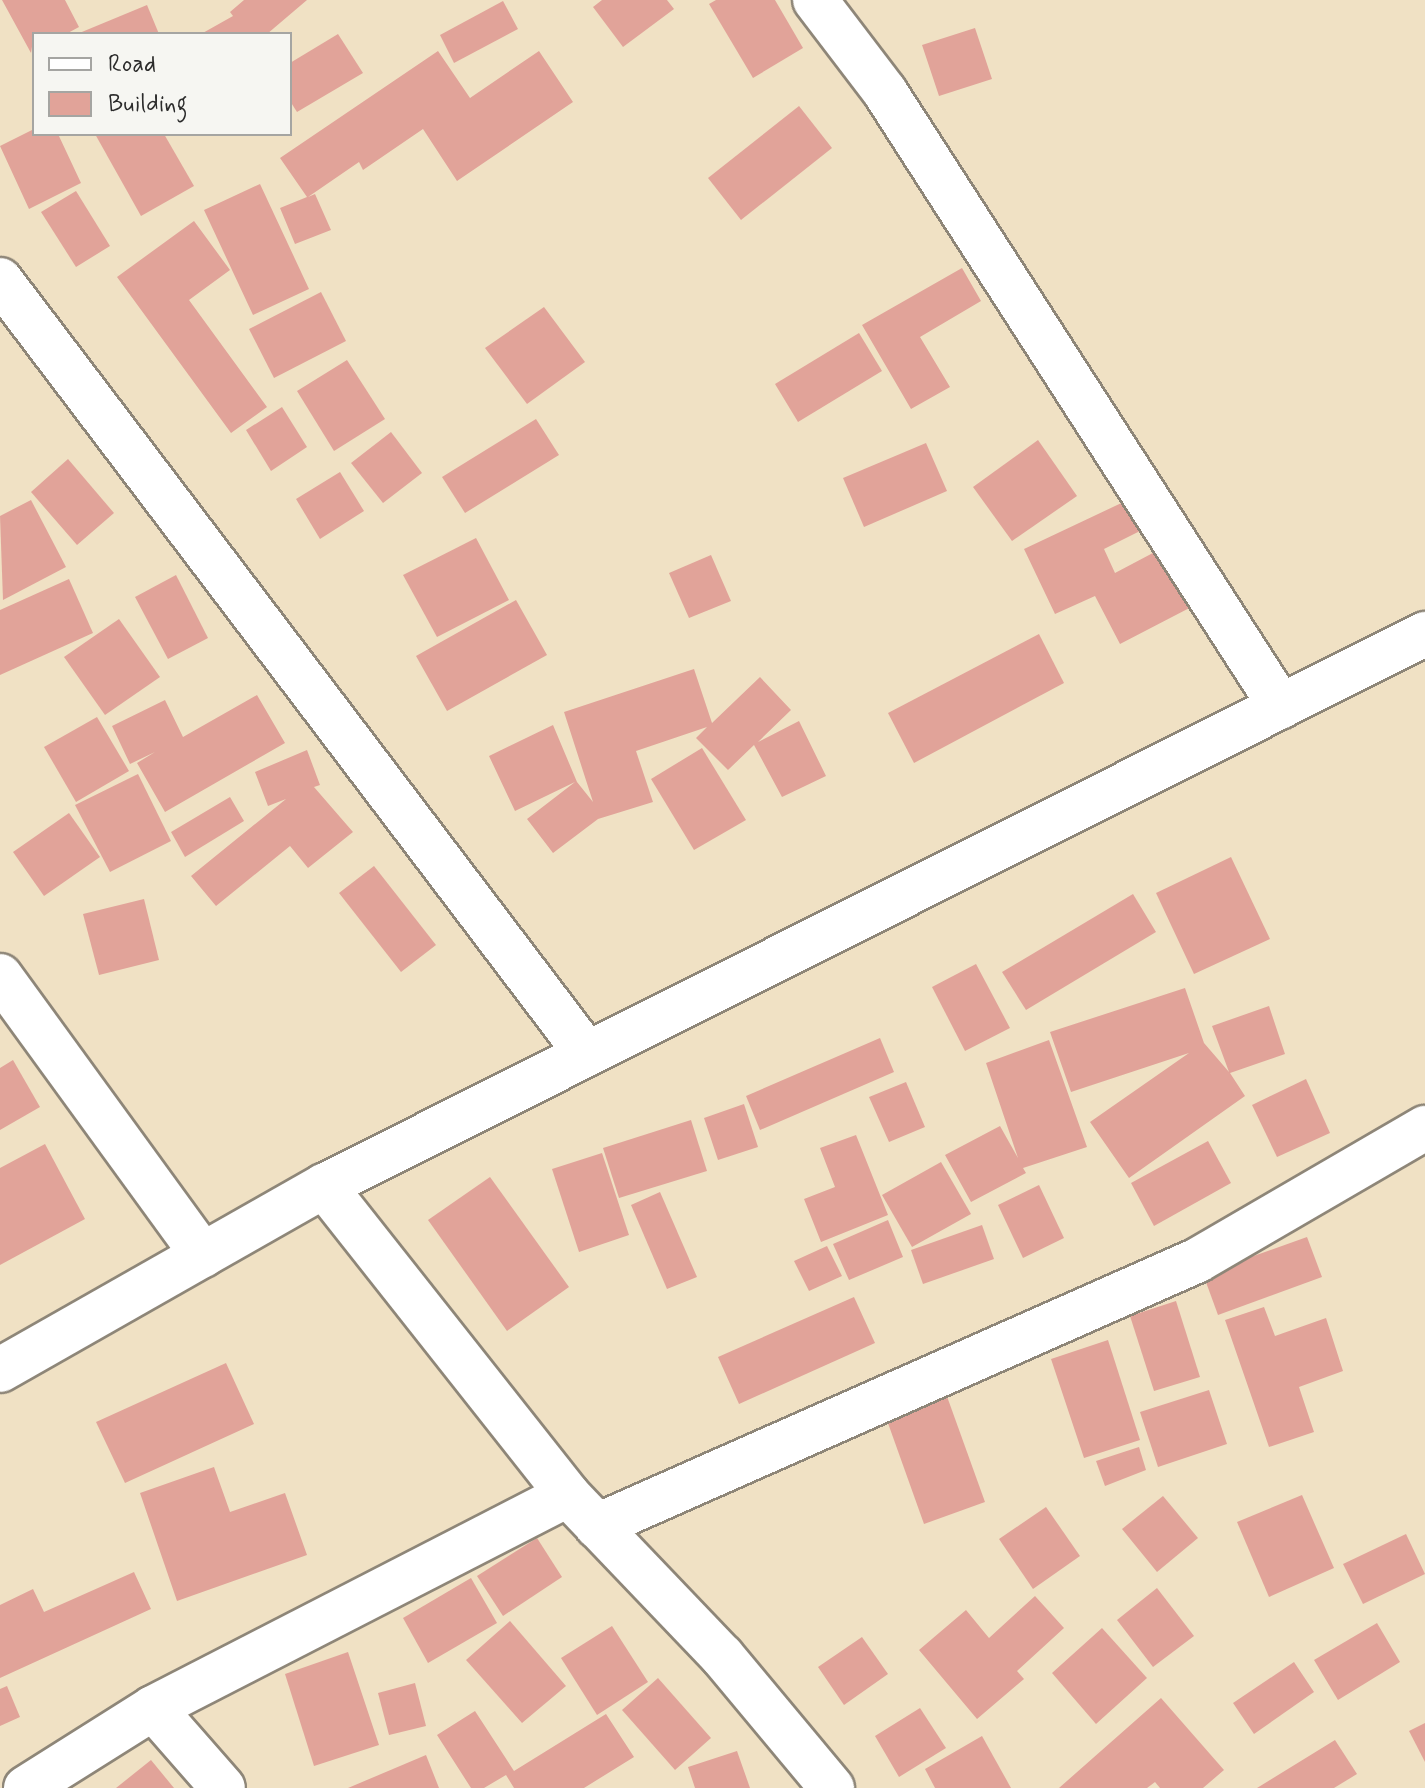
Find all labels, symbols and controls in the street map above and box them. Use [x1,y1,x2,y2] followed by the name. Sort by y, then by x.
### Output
[32,32,292,136] legend
[108,49,156,80] text: Road
[108,89,188,120] text: Building

